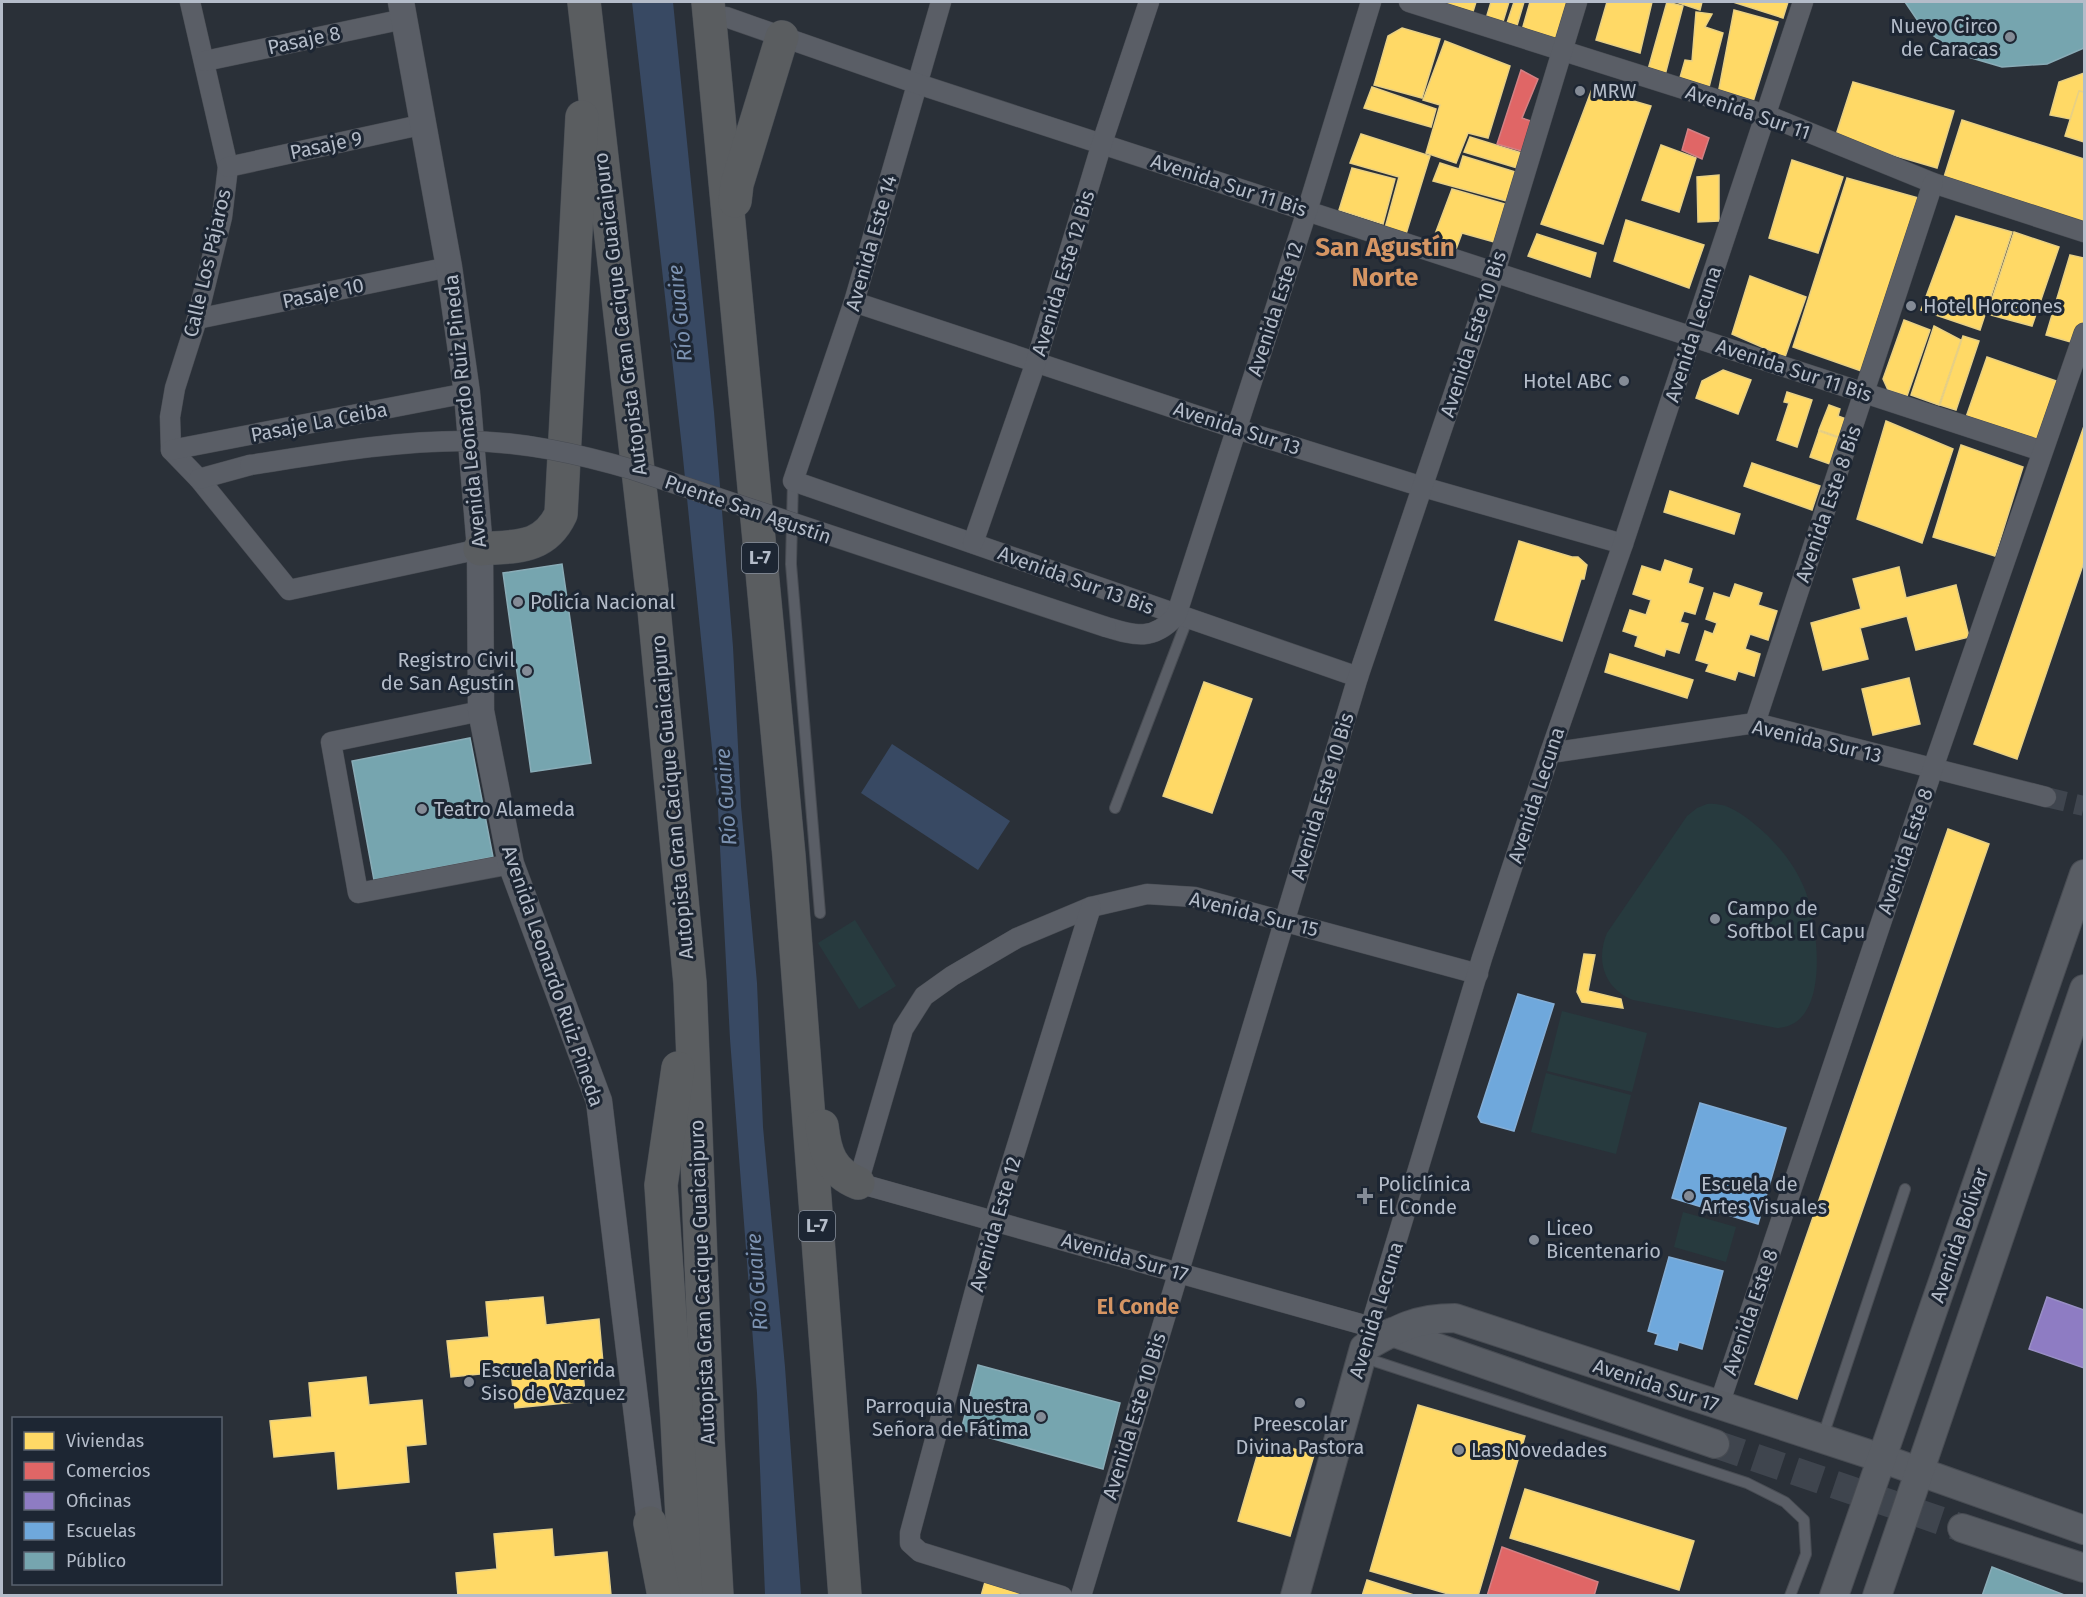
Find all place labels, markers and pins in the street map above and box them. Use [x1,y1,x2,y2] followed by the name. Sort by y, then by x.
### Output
[1890,14,1998,61] place label: Nuevo Circo de Caracas
[2003,30,2017,44] marker: Nuevo Circo de Caracas
[1592,79,1637,103] place label: MRW
[1573,84,1587,98] marker: MRW
[1923,294,2062,318] place label: Hotel Horcones
[1904,299,1918,313] marker: Hotel Horcones
[1523,369,1612,393] place label: Hotel ABC
[1617,374,1631,388] marker: Hotel ABC
[530,590,675,614] place label: Policía Nacional
[511,595,525,609] marker: Policía Nacional
[381,648,515,695] place label: Registro Civil de San Agustín
[520,664,534,678] marker: Registro Civil de San Agustín
[434,797,575,821] place label: Teatro Alameda
[415,802,429,816] marker: Teatro Alameda
[1727,896,1865,943] place label: Campo de Softbol El Capu
[1708,912,1722,926] marker: Campo de Softbol El Capu
[1378,1172,1471,1219] place label: Policlínica El Conde
[1701,1172,1827,1219] place label: Escuela de Artes Visuales
[1356,1187,1374,1205] marker: Policlínica El Conde
[1682,1189,1696,1203] marker: Escuela de Artes Visuales
[1546,1216,1661,1263] place label: Liceo Bicentenario
[1527,1233,1541,1247] marker: Liceo Bicentenario
[481,1358,625,1405] place label: Escuela Nerida Siso de Vazquez
[462,1375,476,1389] marker: Escuela Nerida Siso de Vazquez
[865,1394,1029,1441] place label: Parroquia Nuestra Señora de Fátima
[1293,1396,1307,1410] marker: Preescolar Divina Pastora
[1034,1410,1048,1424] marker: Parroquia Nuestra Señora de Fátima
[1236,1412,1364,1459] place label: Preescolar Divina Pastora
[1471,1438,1607,1462] place label: Las Novedades
[1452,1443,1466,1457] marker: Las Novedades

